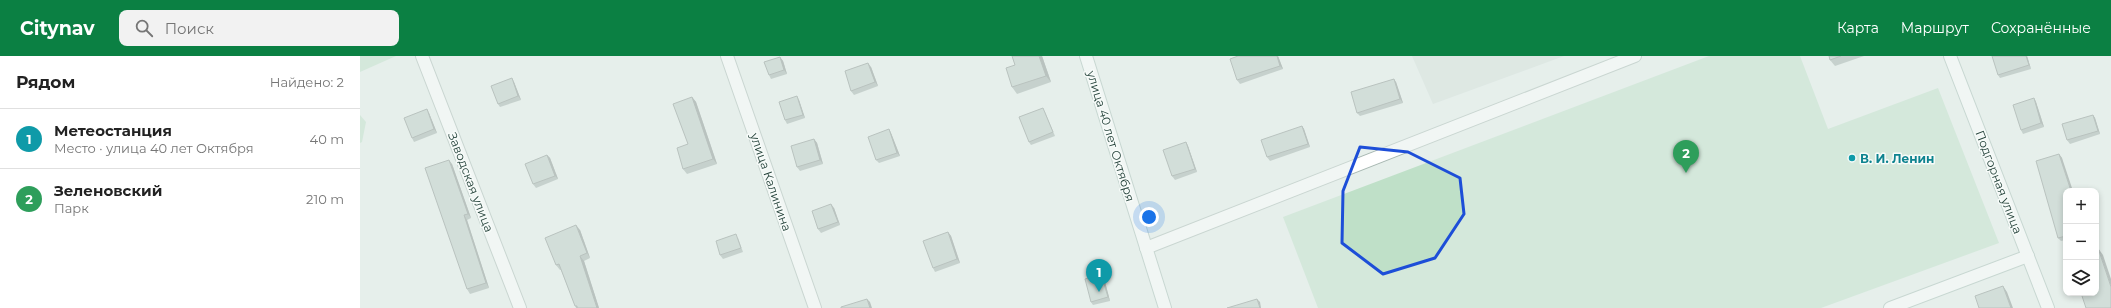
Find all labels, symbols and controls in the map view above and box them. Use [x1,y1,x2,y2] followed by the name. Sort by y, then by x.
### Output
[119,10,399,46] search box
[20,17,95,40] text: Citynav
[133,17,155,39] icon: search
[165,19,214,38] text: Поиск
[1837,19,1879,37] text: Карта
[1901,19,1969,37] text: Маршрут
[1991,19,2091,37] text: Сохранённые
[1084,68,1138,203] street label: улица 40 лет Октября
[16,72,75,92] text: Рядом
[270,74,344,90] text: Найдено: 2
[54,121,172,140] text: Метеостанция
[1972,128,2026,236] street label: Подгорная улица
[445,130,497,234] street label: Заводская улица
[747,130,795,233] street label: улица Калинина
[26,131,32,147] text: 1
[310,131,344,147] text: 40 m
[54,140,254,156] text: Место · улица 40 лет Октября
[1673,140,1699,173] pin: 2
[1860,151,1934,166] place label: В. И. Ленин
[1847,153,1857,163] marker: В. И. Ленин
[54,181,162,200] text: Зеленовский
[2063,188,2099,296] map controls
[2063,188,2099,224] button: +
[25,191,33,207] text: 2
[306,191,344,207] text: 210 m
[54,200,89,216] text: Парк
[1139,207,1159,227] your location
[2063,224,2099,260] button: −
[1086,259,1112,292] pin: 1
[2063,260,2099,296] button: layers

